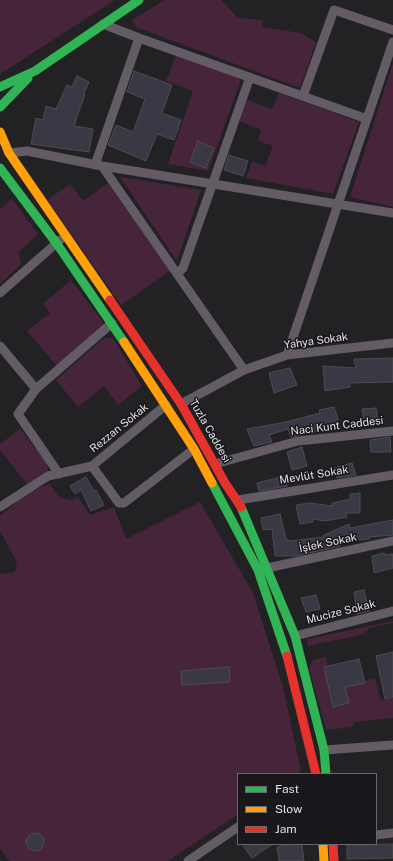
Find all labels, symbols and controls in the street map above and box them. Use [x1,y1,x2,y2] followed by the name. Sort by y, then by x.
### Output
[283,330,349,352] street label: Yahya Sokak
[187,397,233,465] street label: Tuzla Caddesi
[87,401,151,455] street label: Rezzan Sokak
[290,414,384,438] street label: Naci Kunt Caddesi
[279,463,349,487] street label: Mevlüt Sokak
[298,530,358,556] street label: İşlek Sokak
[305,597,377,627] street label: Mucize Sokak
[237,773,377,845] legend
[275,782,299,796] text: Fast
[275,802,302,816] text: Slow
[275,822,297,836] text: Jam

